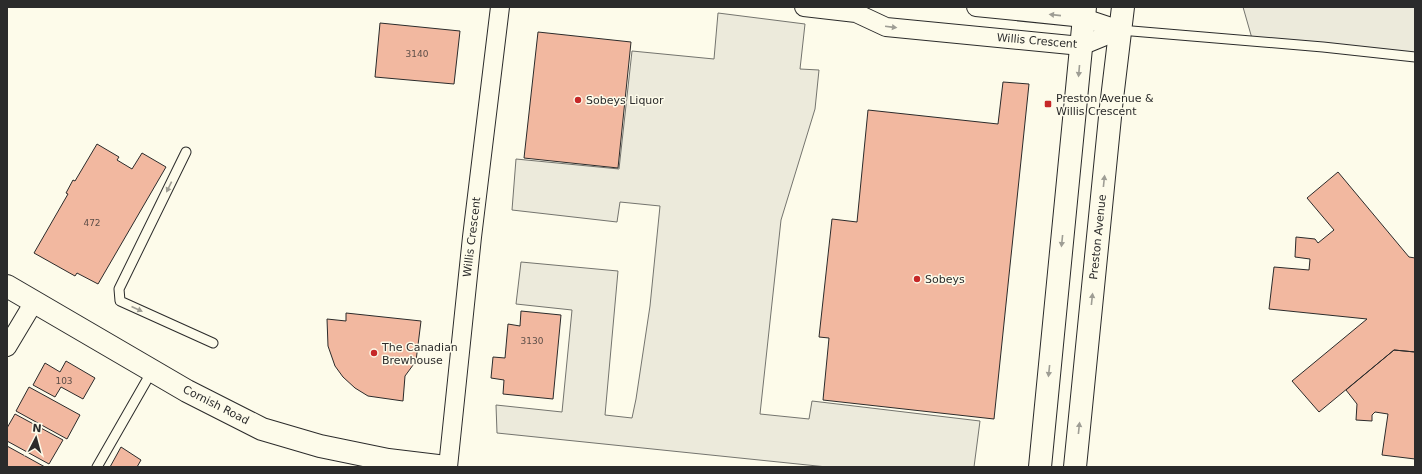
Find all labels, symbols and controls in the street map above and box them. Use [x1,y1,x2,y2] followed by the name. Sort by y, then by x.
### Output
[1049,12,1061,18] one-way arrow
[885,24,898,30] one-way arrow
[996,31,1078,51] street label: Willis Crescent
[406,49,429,59] house number: 3140
[1075,65,1082,77] one-way arrow
[1056,92,1154,118] place label: Preston Avenue & Willis Crescent
[586,94,664,107] place label: Sobeys Liquor
[573,95,583,105] marker: Sobeys Liquor
[1043,99,1053,109] marker: Preston Avenue & Willis Crescent
[1101,175,1107,187] one-way arrow
[166,182,172,193] one-way arrow
[1087,194,1109,280] street label: Preston Avenue
[461,196,483,278] street label: Willis Crescent
[83,218,101,228] house number: 472
[1059,235,1065,248] one-way arrow
[925,273,965,286] place label: Sobeys
[912,274,922,284] marker: Sobeys
[1089,293,1095,305] one-way arrow
[132,306,143,312] one-way arrow
[521,336,544,346] house number: 3130
[381,341,458,367] place label: The Canadian Brewhouse
[369,348,379,358] marker: The Canadian Brewhouse
[1046,365,1053,377] one-way arrow
[55,376,73,386] house number: 103
[181,383,251,427] street label: Cornish Road
[16,418,56,458] north arrow
[32,422,42,435] text: N
[1075,422,1082,434] one-way arrow

